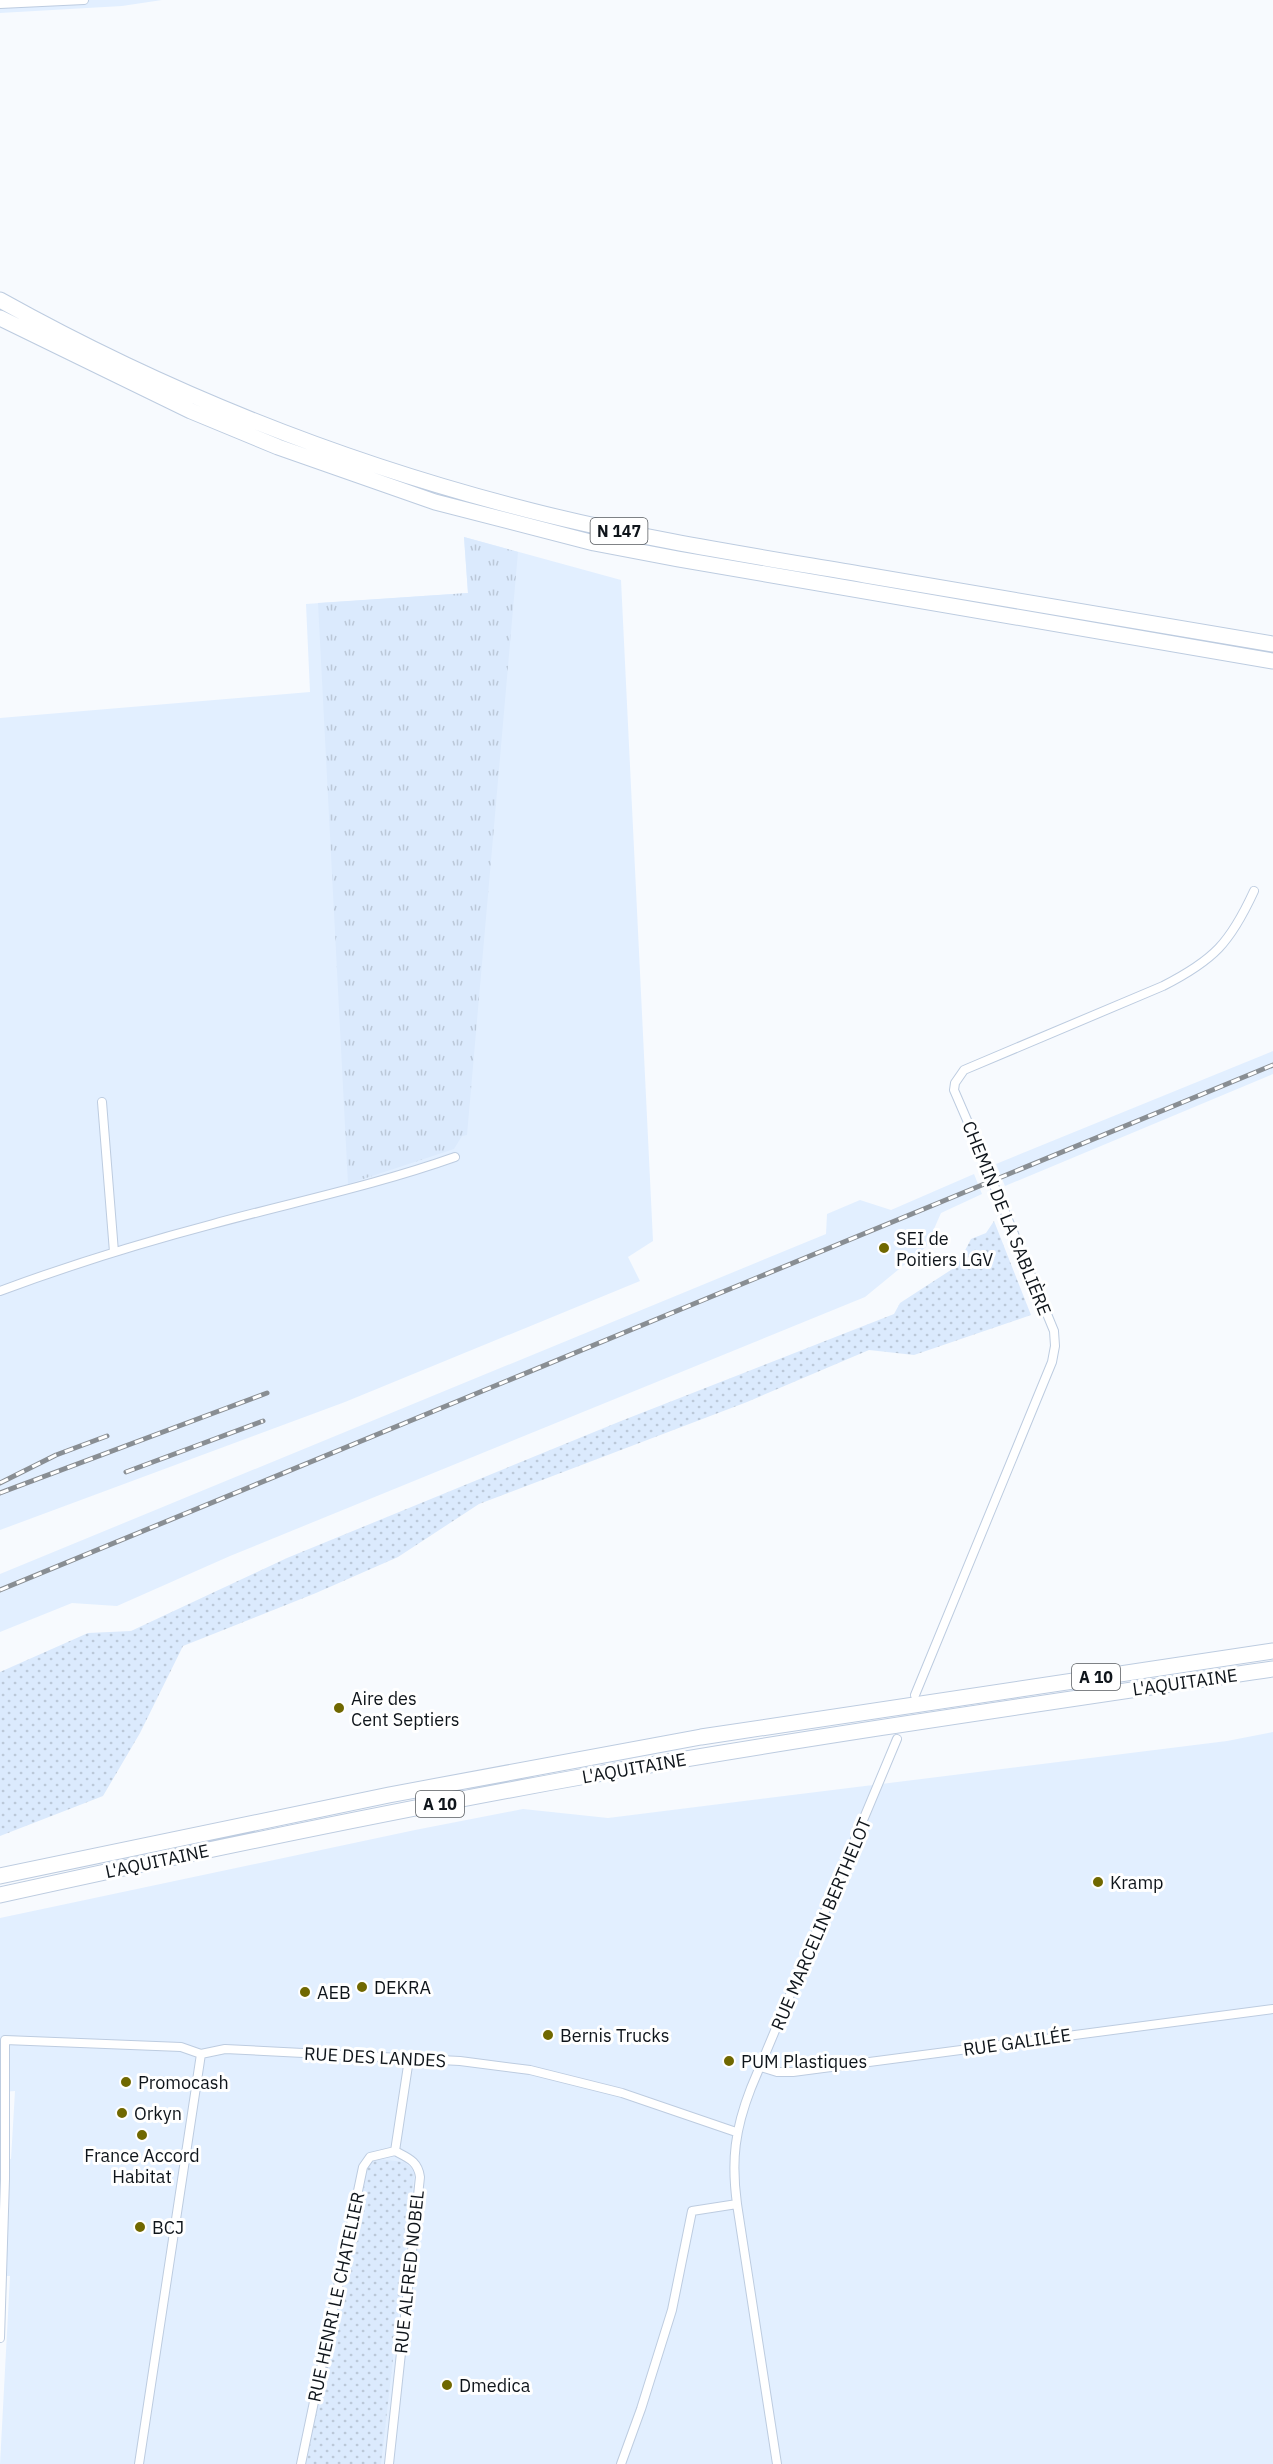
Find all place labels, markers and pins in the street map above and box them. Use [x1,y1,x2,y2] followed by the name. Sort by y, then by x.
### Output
[896,1227,993,1271] place label: SEI de Poitiers LGV
[877,1241,891,1255] marker: SEI de Poitiers LGV
[351,1687,460,1731] place label: Aire des Cent Septiers
[332,1701,346,1715] marker: Aire des Cent Septiers
[1110,1871,1164,1894] place label: Kramp
[1091,1875,1105,1889] marker: Kramp
[374,1976,432,1999] place label: DEKRA
[355,1980,369,1994] marker: DEKRA
[317,1981,351,2004] place label: AEB
[298,1985,312,1999] marker: AEB
[560,2024,669,2047] place label: Bernis Trucks
[541,2028,555,2042] marker: Bernis Trucks
[741,2050,867,2073] place label: PUM Plastiques
[722,2054,736,2068] marker: PUM Plastiques
[138,2071,229,2094] place label: Promocash
[119,2075,133,2089] marker: Promocash
[134,2102,182,2125] place label: Orkyn
[115,2106,129,2120] marker: Orkyn
[135,2128,149,2142] marker: France Accord Habitat
[84,2144,200,2188] place label: France Accord Habitat
[152,2216,184,2239] place label: BCJ
[133,2220,147,2234] marker: BCJ
[459,2374,531,2397] place label: Dmedica
[440,2378,454,2392] marker: Dmedica

